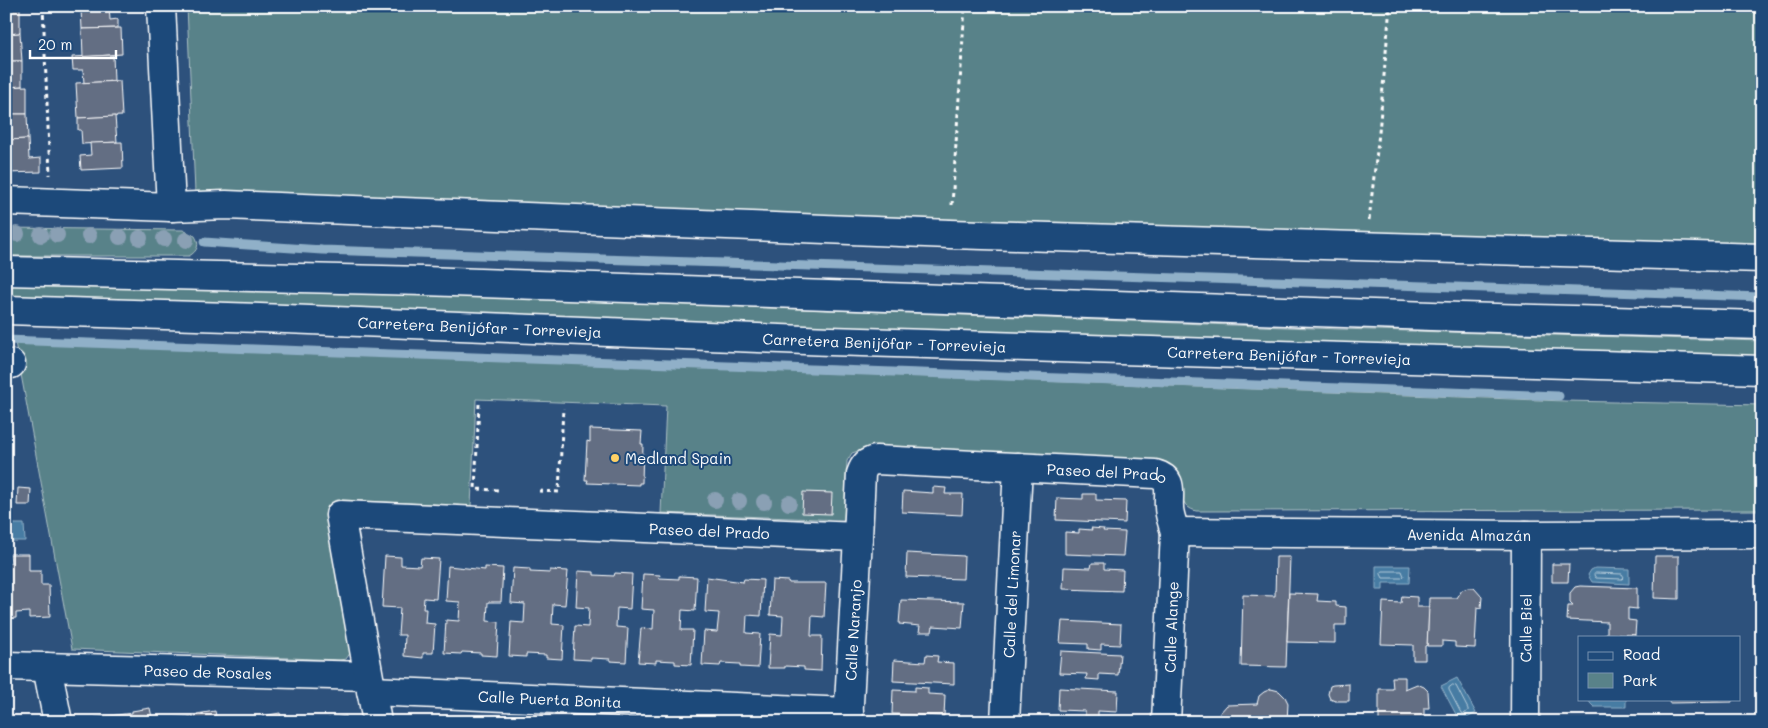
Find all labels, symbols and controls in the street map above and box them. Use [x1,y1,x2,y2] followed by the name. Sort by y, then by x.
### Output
[30,28,116,60] scale bar
[38,34,72,54] text: 20 m
[357,312,602,342] street label: Carretera Benijófar - Torrevieja
[762,328,1007,356] street label: Carretera Benijófar - Torrevieja
[1167,341,1411,369] street label: Carretera Benijófar - Torrevieja
[625,448,731,468] place label: Medland Spain
[609,452,621,464] marker: Medland Spain
[1046,459,1172,488] street label: Paseo del Prado
[649,518,770,543] street label: Paseo del Prado
[1407,524,1531,545] street label: Avenida Almazán
[998,530,1025,658] street label: Calle del Limonar
[840,579,866,681] street label: Calle Naranjo
[1159,581,1183,673] street label: Calle Alange
[1515,594,1536,662] street label: Calle Biel
[1578,636,1740,700] legend
[1623,644,1660,664] text: Road
[144,660,272,683] street label: Paseo de Rosales
[1623,670,1657,690] text: Park
[478,686,622,712] street label: Calle Puerta Bonita

